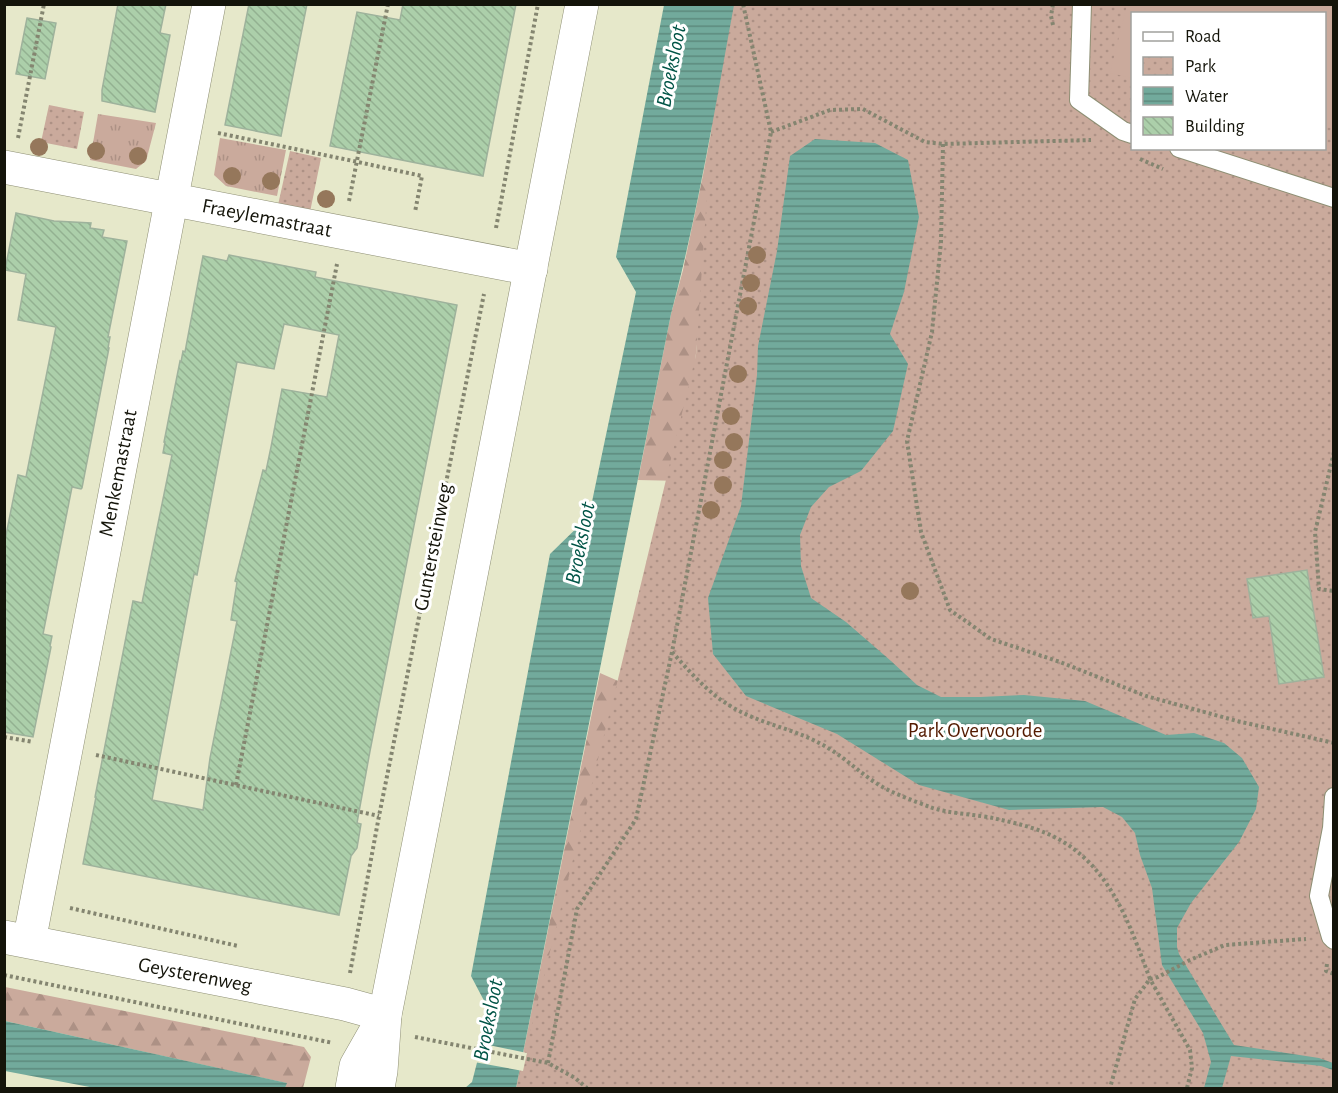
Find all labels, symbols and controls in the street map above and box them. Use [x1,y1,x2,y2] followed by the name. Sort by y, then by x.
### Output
[1131,12,1326,150] legend
[652,22,690,109] water label: Broeksloot
[1185,28,1221,46] text: Road
[1185,58,1217,76] text: Park
[1185,88,1228,106] text: Water
[1185,118,1245,136] text: Building
[200,195,334,241] street label: Fraeylemastraat
[95,407,141,538] street label: Menkemastraat
[410,481,456,612] street label: Guntersteinweg
[561,499,599,586] water label: Broeksloot
[908,720,1042,741] park label: Park Overvoorde
[136,954,254,996] street label: Geysterenweg
[469,976,507,1063] water label: Broeksloot

